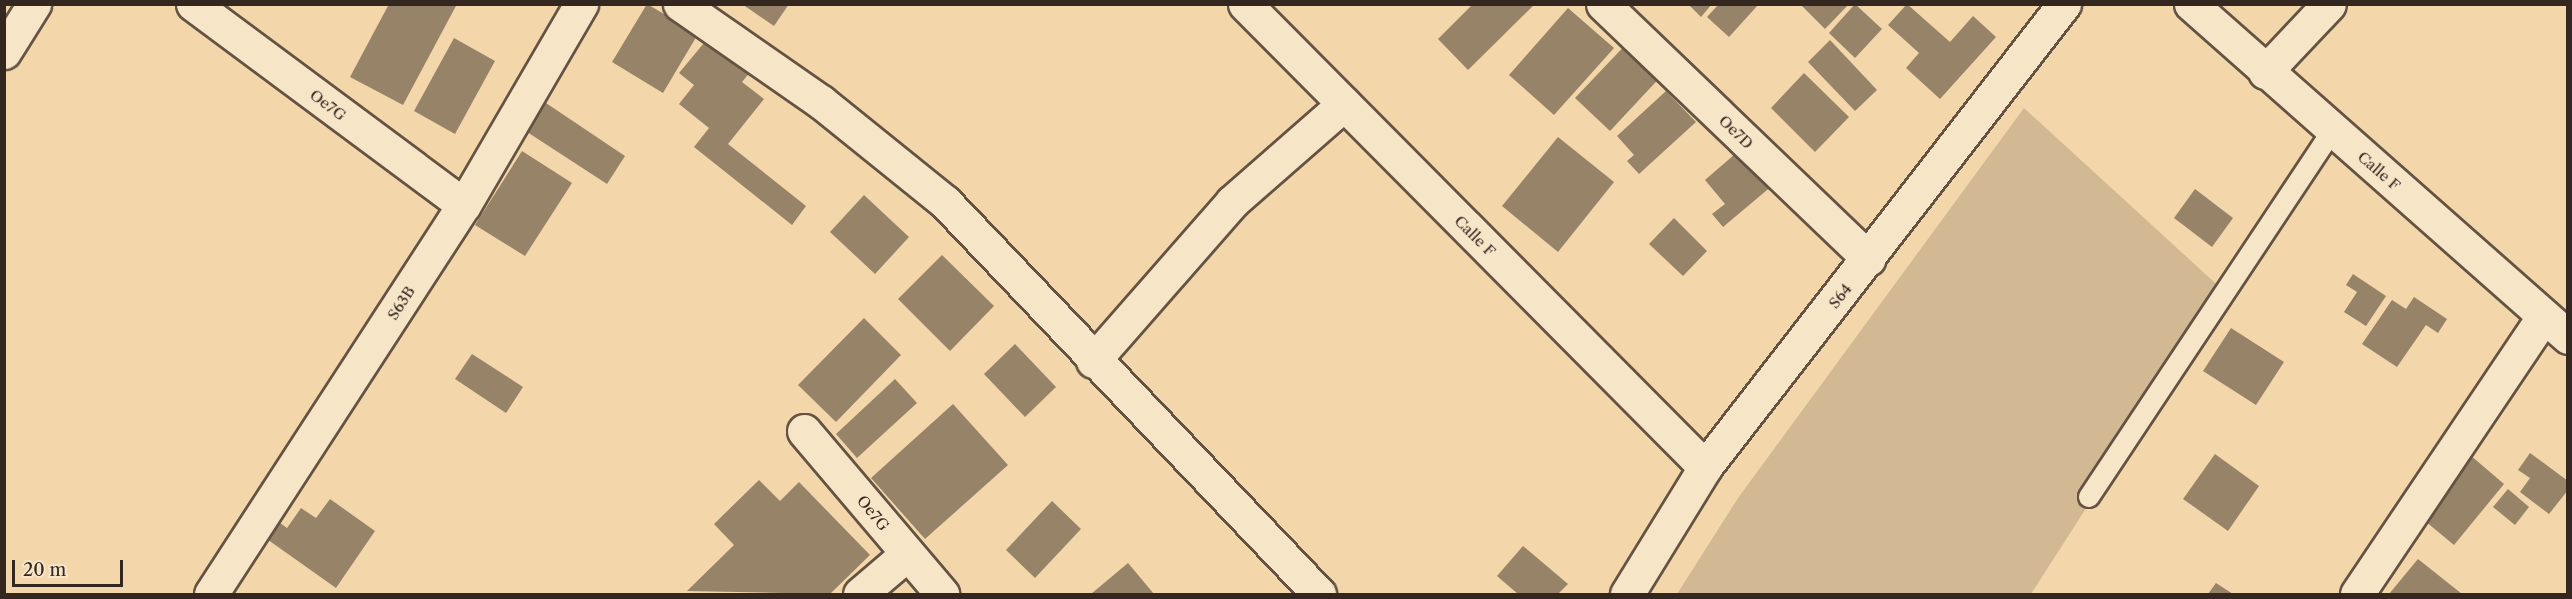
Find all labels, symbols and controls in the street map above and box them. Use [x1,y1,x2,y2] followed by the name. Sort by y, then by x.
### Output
[306,86,350,124] street label: Oe7G
[1715,111,1757,153] street label: Oe7D
[2354,148,2404,194] street label: Calle F
[1451,212,1499,260] street label: Calle F
[1825,280,1855,312] street label: S64
[384,283,418,323] street label: S63B
[853,492,893,534] street label: Oe7G
[15,548,126,586] scale bar
[23,559,66,581] text: 20 m

